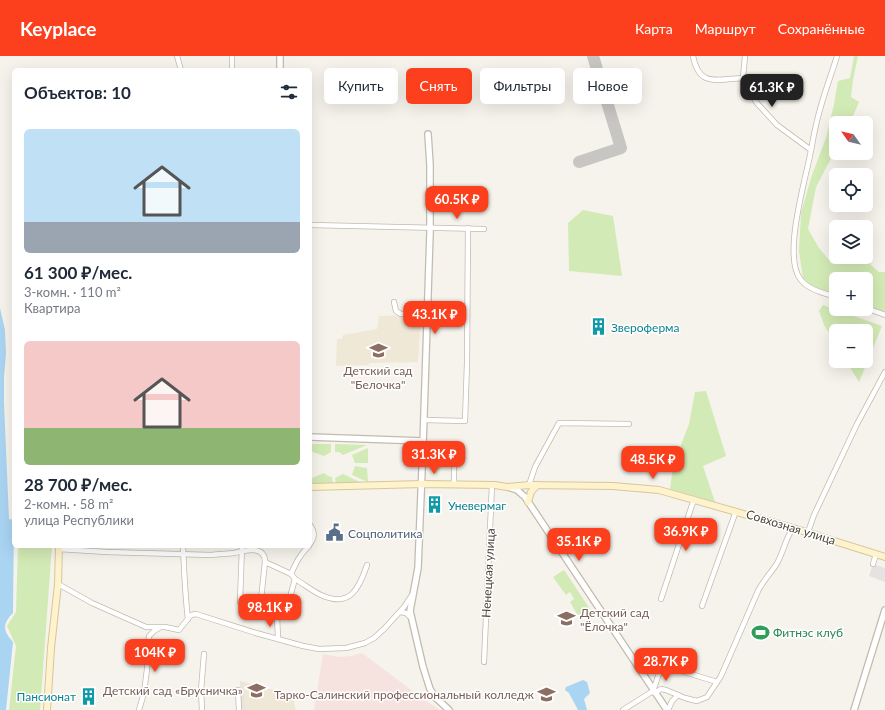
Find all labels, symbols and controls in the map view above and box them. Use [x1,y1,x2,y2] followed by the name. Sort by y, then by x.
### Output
[20,17,97,40] text: Keyplace
[635,20,673,37] text: Карта
[695,20,756,37] text: Маршрут
[778,20,865,37] text: Сохранённые
[324,68,398,104] chip: Купить
[406,68,472,104] chip: Снять
[480,68,565,104] chip: Фильтры
[573,68,642,104] chip: Новое
[735,74,809,108] pin: 61.3K ₽
[749,79,795,95] text: 61.3K ₽
[278,81,300,103] icon: filters
[24,82,131,103] text: Объектов: 10
[829,116,873,160] north arrow
[829,116,873,368] map controls
[126,155,198,227] icon: home
[829,168,873,212] button: locate
[420,186,494,220] pin: 60.5K ₽
[434,191,480,207] text: 60.5K ₽
[829,220,873,264] button: layers
[24,262,132,283] text: 61 300 ₽/мес.
[829,272,873,316] button: +
[24,284,121,300] text: 3-комн. · 110 m²
[24,300,80,316] text: Квартира
[398,301,472,335] pin: 43.1K ₽
[412,306,458,322] text: 43.1K ₽
[588,317,608,337] building icon: Звероферма
[611,320,680,335] place label: Звероферма
[829,324,873,368] button: −
[368,341,388,361] school or university icon: Детский сад "Белочка"
[343,363,413,392] place label: Детский сад "Белочка"
[126,367,198,439] icon: home
[397,441,471,475] pin: 31.3K ₽
[411,446,457,462] text: 31.3K ₽
[616,446,690,480] pin: 48.5K ₽
[630,451,676,467] text: 48.5K ₽
[24,474,132,495] text: 28 700 ₽/мес.
[425,495,445,515] building icon: Уневермаг
[24,496,113,512] text: 2-комн. · 58 m²
[448,498,506,513] place label: Уневермаг
[744,506,838,548] street label: Совхозная улица
[24,512,134,528] text: улица Республики
[649,518,723,552] pin: 36.9K ₽
[325,523,345,543] public building icon: Соцполитика
[663,523,709,539] text: 36.9K ₽
[348,526,422,541] place label: Соцполитика
[478,528,498,618] street label: Ненецкая улица
[542,528,616,562] pin: 35.1K ₽
[556,533,602,549] text: 35.1K ₽
[233,594,307,628] pin: 98.1K ₽
[247,599,293,615] text: 98.1K ₽
[580,605,650,634] place label: Детский сад "Ёлочка"
[557,609,577,629] school or university icon: Детский сад "Ёлочка"
[750,622,770,642] sports icon: Фитнэс клуб
[773,625,843,640] place label: Фитнэс клуб
[122,639,188,673] pin: 104K ₽
[134,644,176,660] text: 104K ₽
[629,648,703,682] pin: 28.7K ₽
[643,653,689,669] text: 28.7K ₽
[246,680,266,700] school or university icon: Детский сад «Брусничка»
[103,683,243,698] place label: Детский сад «Брусничка»
[537,684,557,704] school or university icon: Тарко-Салинский профессиональный колледж
[79,686,99,706] building icon: Пансионат
[274,687,535,702] place label: Тарко-Салинский профессиональный колледж
[17,689,76,704] place label: Пансионат

